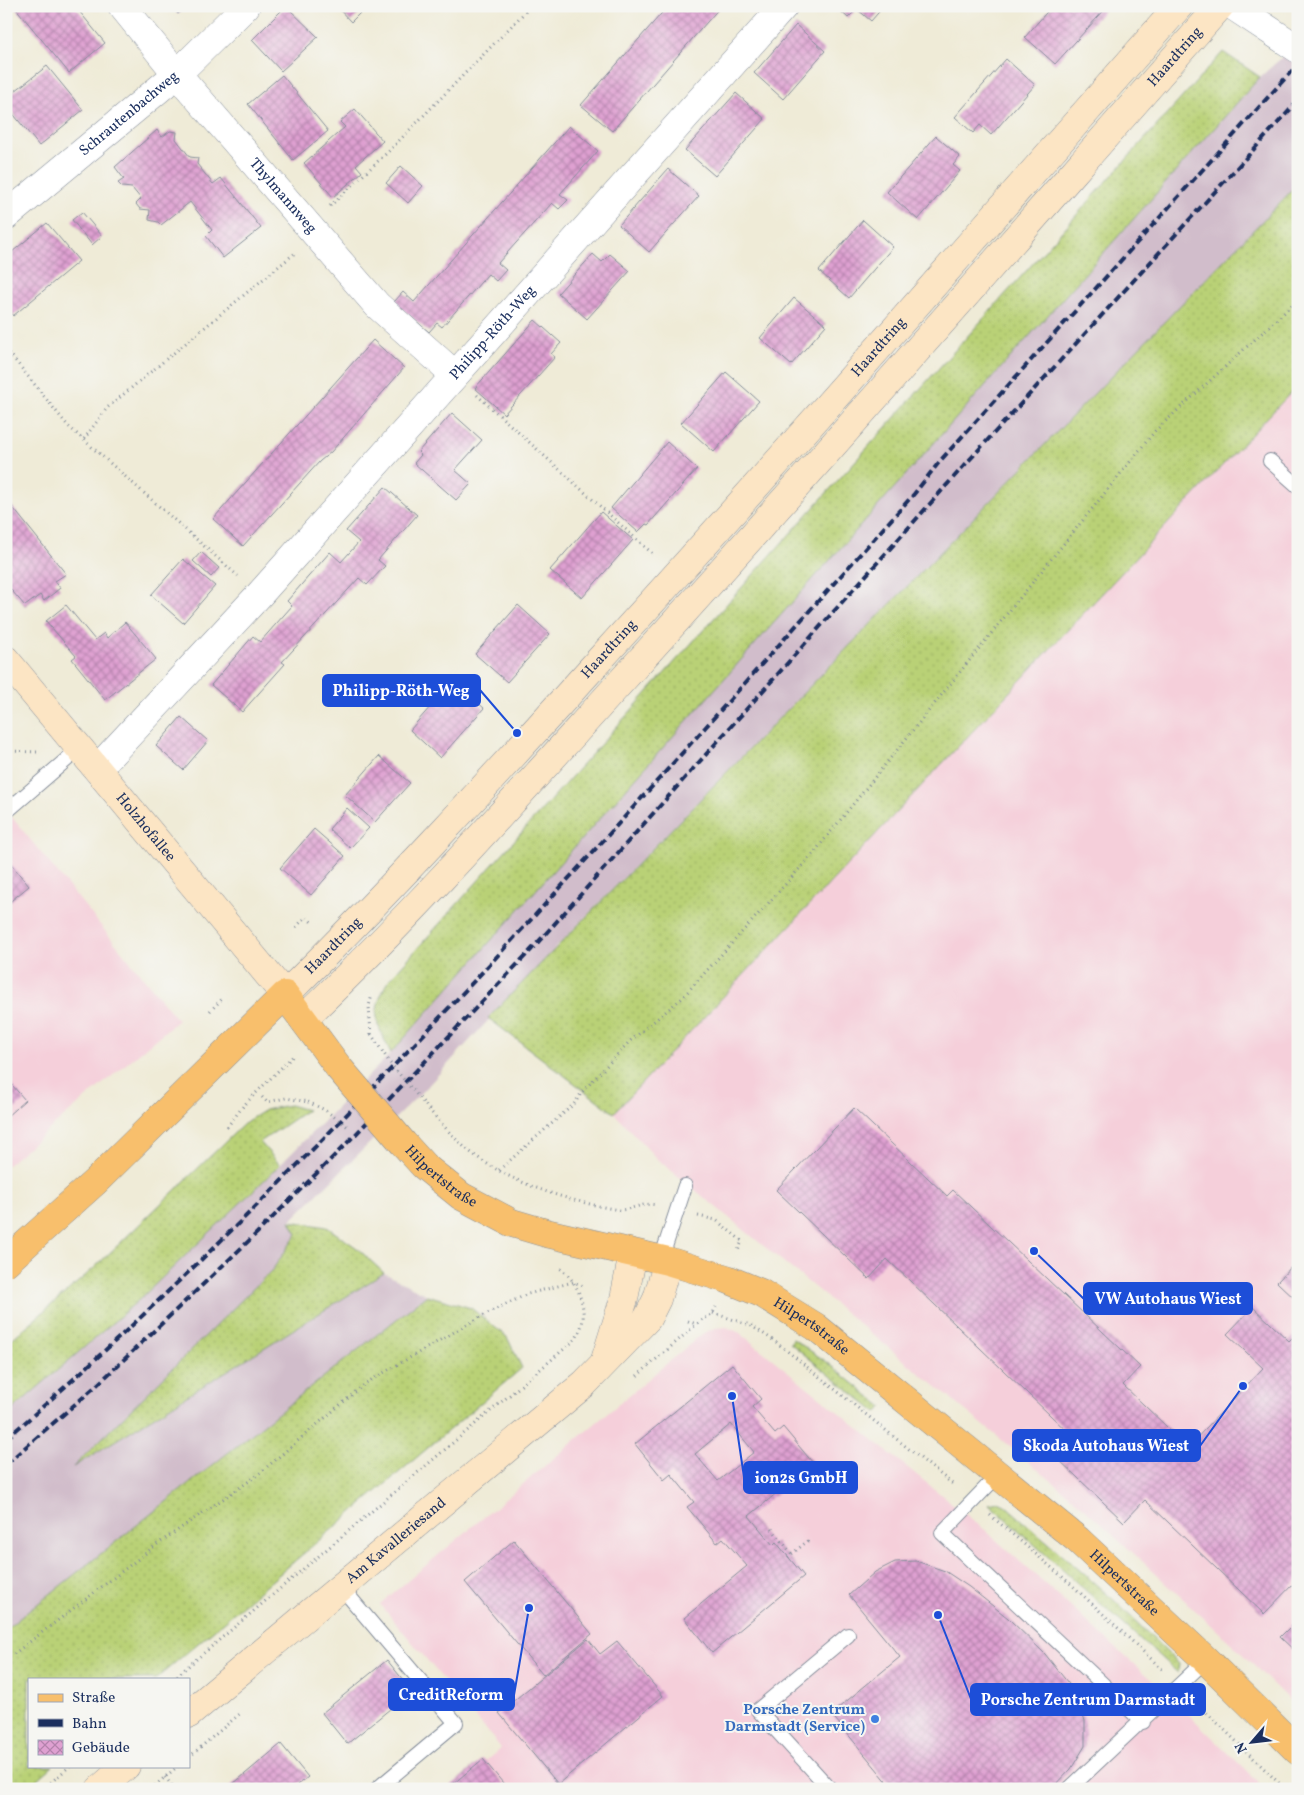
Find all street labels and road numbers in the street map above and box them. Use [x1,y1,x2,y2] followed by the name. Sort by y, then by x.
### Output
[1143,22,1208,91] street label: Haardtring
[75,66,184,161] street label: Schrautenbachweg
[244,154,322,239] street label: Thylmannweg
[445,281,541,385] street label: Philipp-Röth-Weg
[847,312,911,382] street label: Haardtring
[577,615,642,684] street label: Haardtring
[111,789,180,866] street label: Holzhofallee
[300,912,367,980] street label: Haardtring
[400,1141,481,1213] street label: Hilpertstraße
[769,1292,854,1361] street label: Hilpertstraße
[342,1493,451,1589] street label: Am Kavalleriesand
[1084,1545,1164,1621] street label: Hilpertstraße

